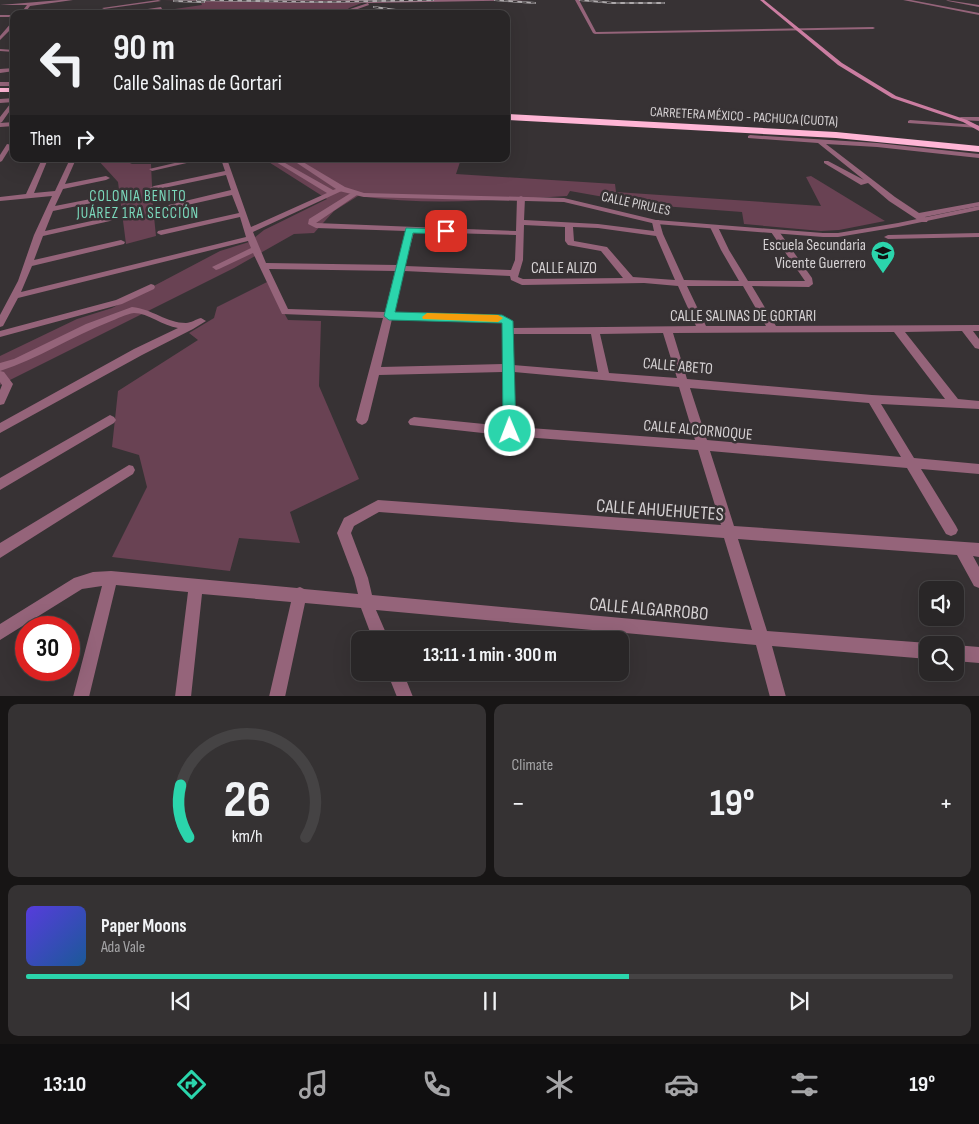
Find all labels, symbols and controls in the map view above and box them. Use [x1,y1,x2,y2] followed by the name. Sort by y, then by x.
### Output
[113,27,175,70] text: 90 m
[30,30,95,95] icon: left
[113,70,282,97] text: Calle Salinas de Gortari
[649,103,839,130] street label: CARRETERA MÉXICO - PACHUCA (CUOTA)
[71,125,99,153] icon: right
[30,128,61,151] text: Then
[76,187,199,223] district label: COLONIA BENITO JUÁREZ 1RA SECCIÓN
[600,188,672,219] street label: CALLE PIRULES
[425,210,467,252] pin
[432,217,460,245] icon: arrive
[763,236,866,273] place label: Escuela Secundaria Vicente Guerrero
[870,240,896,274] school or university icon: Escuela Secundaria Vicente Guerrero
[531,259,597,278] street label: CALLE ALIZO
[670,307,816,326] street label: CALLE SALINAS DE GORTARI
[642,354,714,379] street label: CALLE ABETO
[483,404,535,456] position arrow
[642,416,753,445] street label: CALLE ALCORNOQUE
[595,495,724,526] street label: CALLE AHUEHUETES
[919,581,964,681] map controls
[919,581,964,626] button: sound
[588,593,709,626] street label: CALLE ALGARROBO
[15,616,80,681] speed limit sign: 30
[919,636,964,681] button: search
[423,644,557,667] text: 13:11 · 1 min · 300 m
[512,756,553,775] text: Climate
[223,769,270,832] text: 26
[710,781,755,826] text: 19°
[512,787,525,820] text: −
[939,787,953,820] text: +
[231,826,262,847] text: km/h
[101,915,187,938] text: Paper Moons
[101,938,145,957] text: Ada Vale
[167,987,195,1015] icon: previous
[476,987,504,1015] icon: pause
[785,987,813,1015] icon: next
[174,1067,209,1102] icon: directions
[296,1067,331,1102] icon: music
[419,1067,454,1102] icon: phone
[542,1067,577,1102] icon: climate
[664,1067,699,1102] icon: car
[787,1067,822,1102] icon: filters
[44,1071,86,1098] text: 13:10
[909,1071,935,1098] text: 19°

